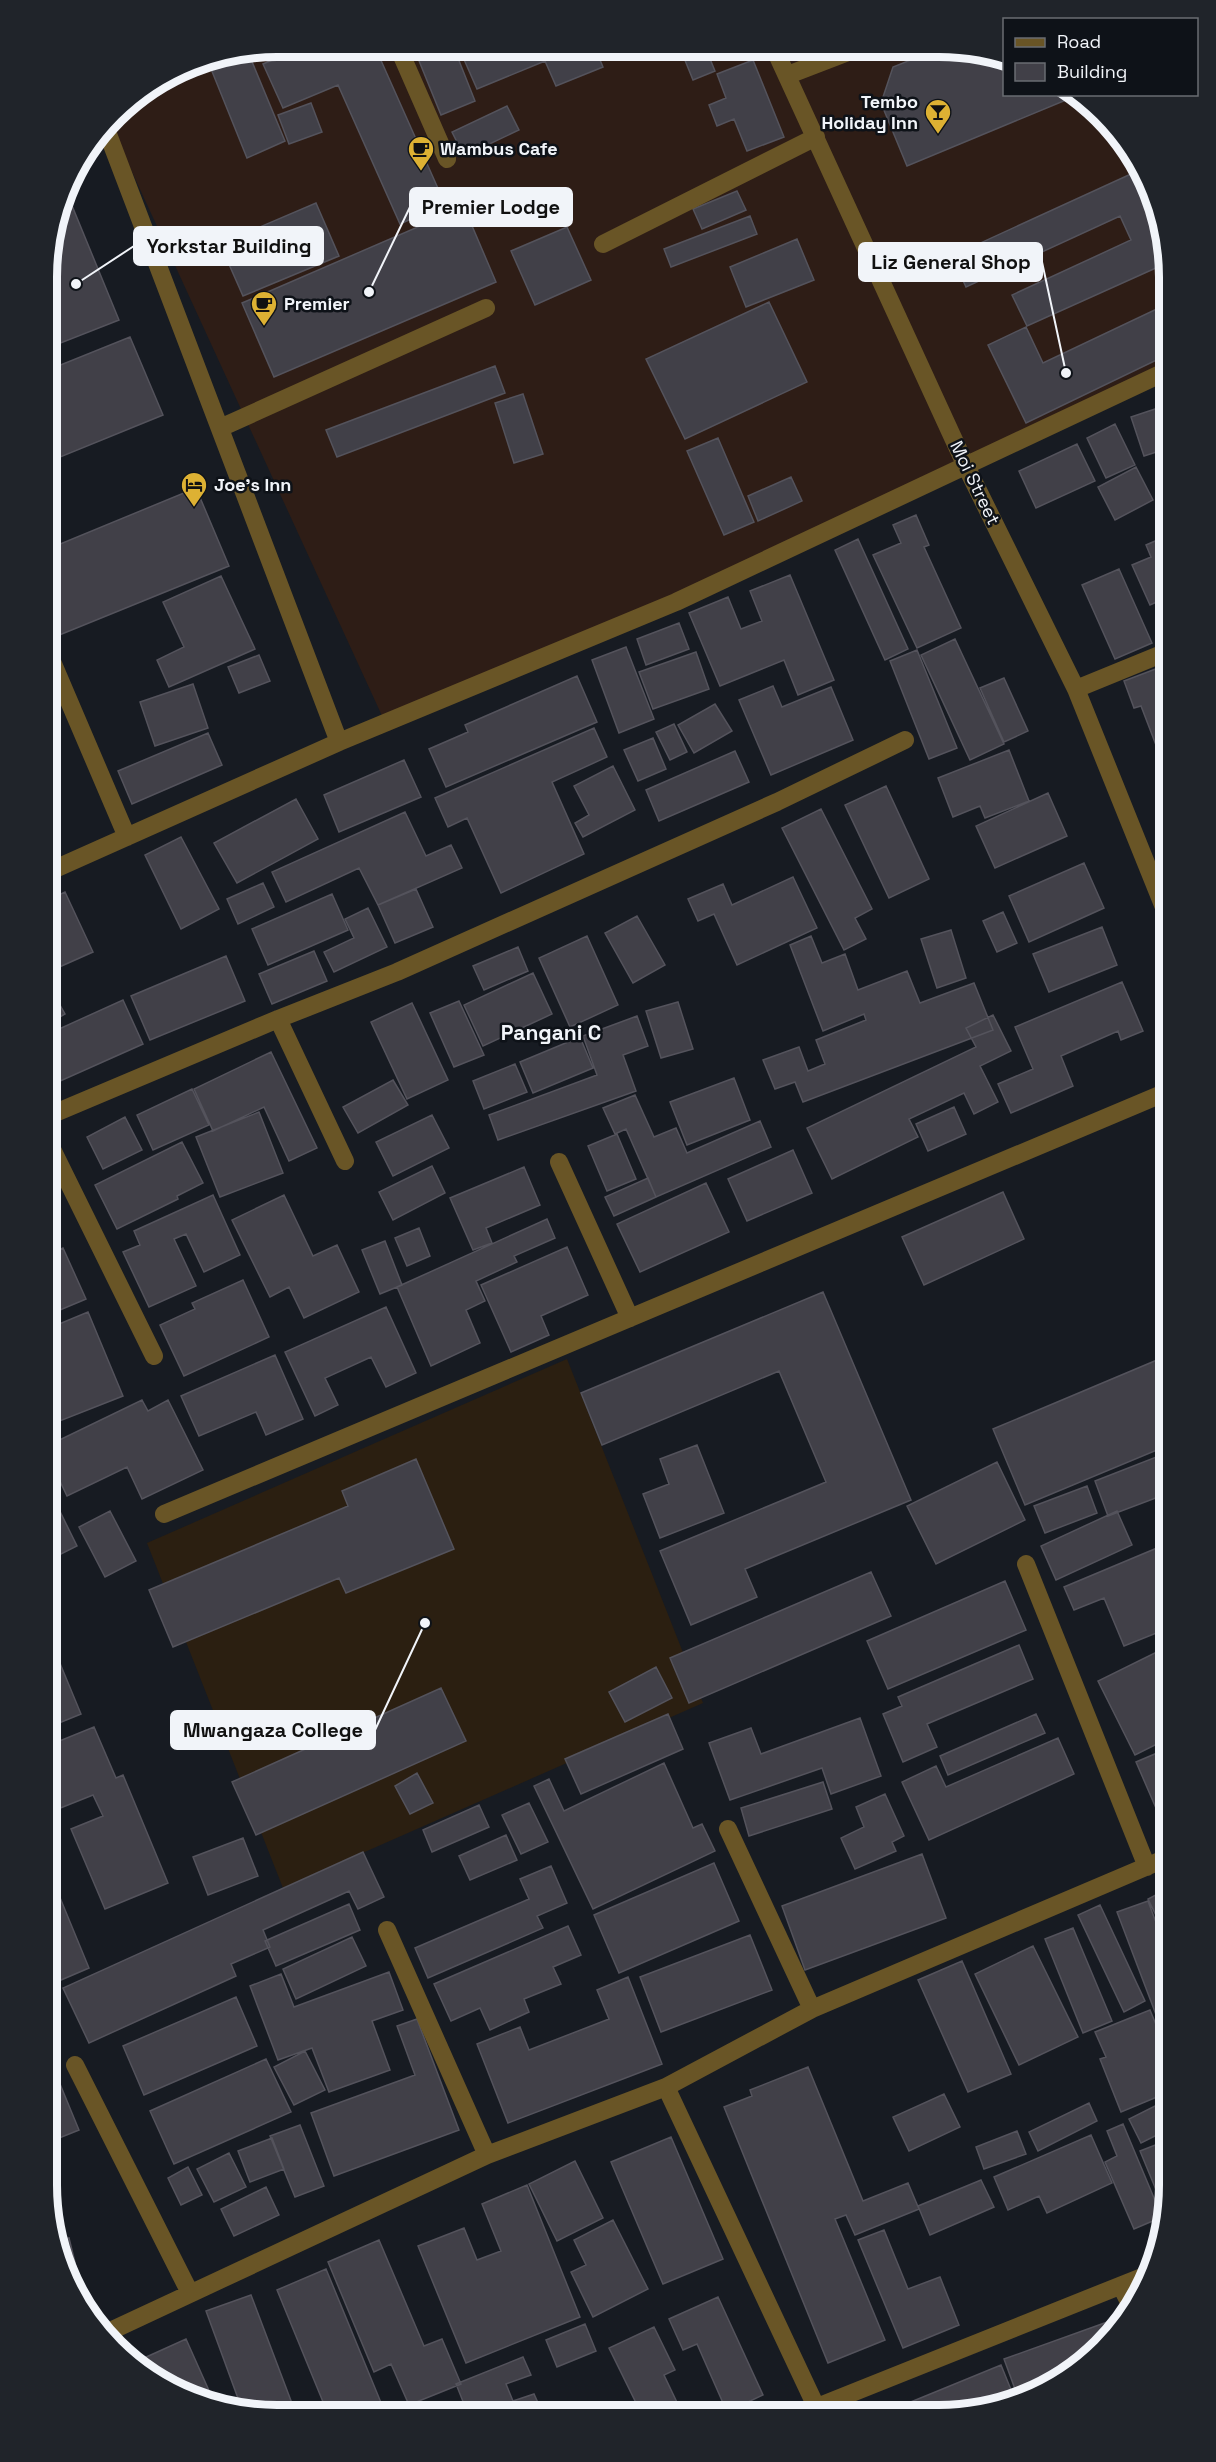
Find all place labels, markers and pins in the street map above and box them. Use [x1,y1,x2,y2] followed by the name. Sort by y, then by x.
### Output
[821,90,918,134] place label: Tembo Holiday Inn
[923,97,953,135] bar icon: Tembo Holiday Inn
[406,134,436,172] cafe icon: Wambus Cafe
[440,137,558,160] place label: Wambus Cafe
[410,188,572,226] callout: Premier Lodge
[134,227,323,265] callout: Yorkstar Building
[859,243,1042,281] callout: Liz General Shop
[249,289,279,327] cafe icon: Premier
[284,292,350,315] place label: Premier
[179,470,209,508] hotel icon: Joe's Inn
[214,473,291,496] place label: Joe's Inn
[171,1711,375,1749] callout: Mwangaza College

